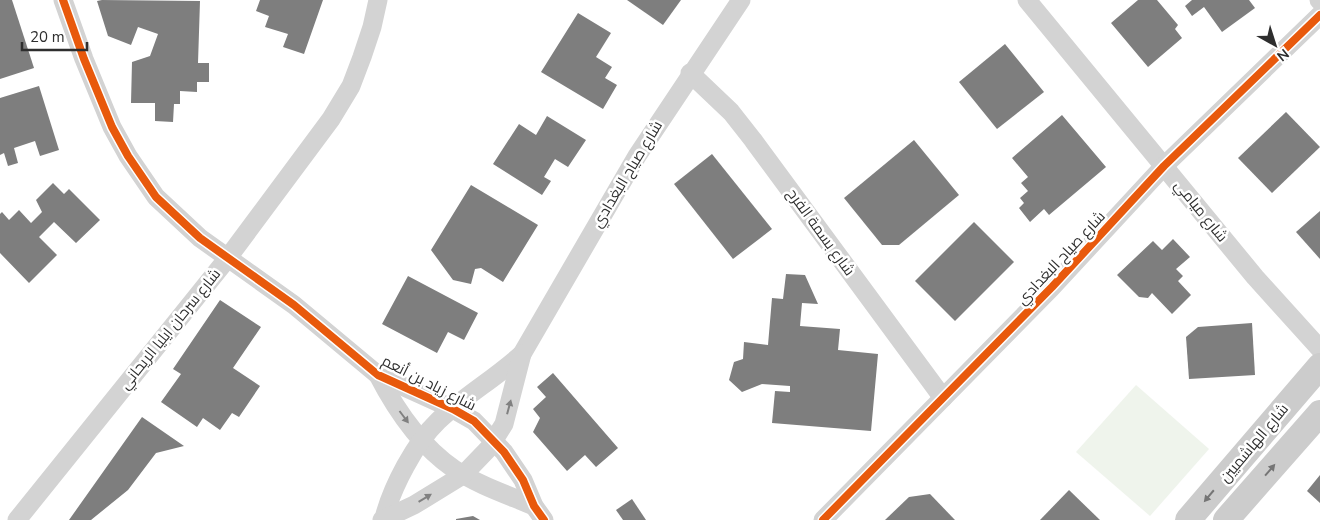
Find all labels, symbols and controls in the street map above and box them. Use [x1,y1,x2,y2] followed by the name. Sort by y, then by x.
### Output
[22,20,88,52] scale bar
[1250,20,1300,70] north arrow
[30,27,65,47] text: 20 m
[1273,44,1293,65] text: N
[587,117,669,232] street label: شارع صياح البغدادي
[1168,176,1232,247] street label: شارع ميامي
[782,184,859,280] street label: شارع بسمة الفرح
[1012,207,1111,311] street label: شارع صياح البغدادي
[115,264,227,395] street label: شارع سرحان ايليا الريحاني
[378,351,480,416] street label: شارع زياد بن أنعم
[505,399,513,414] one-way arrow
[1215,399,1294,487] street label: شارع الهاشميين
[398,410,409,423] one-way arrow
[1264,465,1276,477] one-way arrow
[1204,490,1215,502] one-way arrow
[418,494,431,503] one-way arrow

